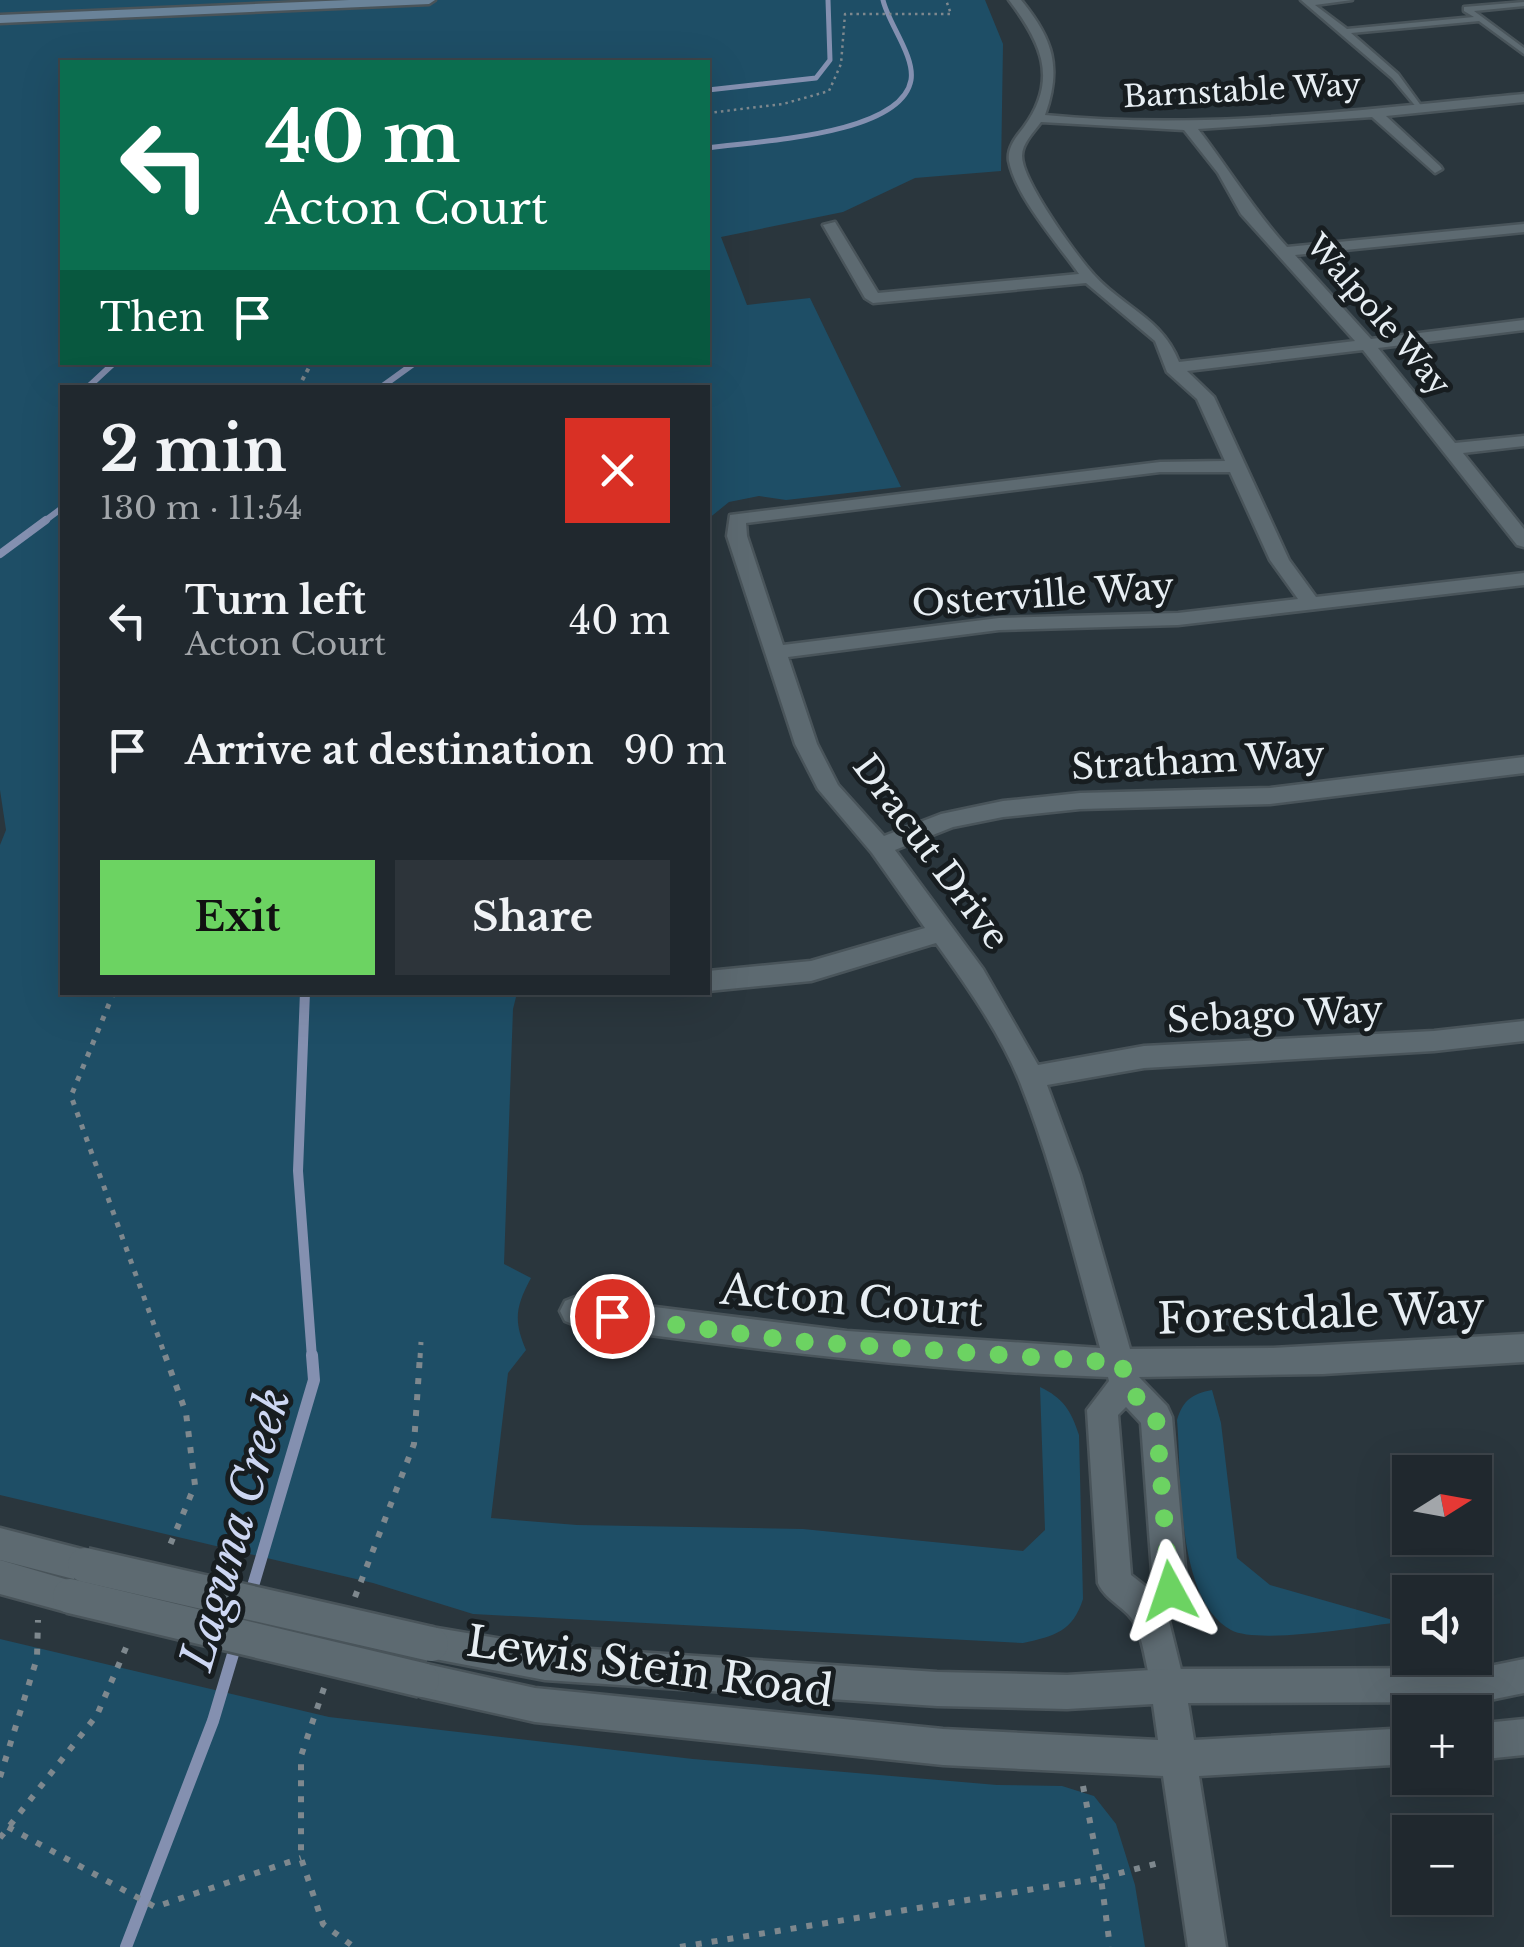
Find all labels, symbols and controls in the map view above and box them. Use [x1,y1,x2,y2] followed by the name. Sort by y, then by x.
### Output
[1122,66,1362,115] street label: Barnstable Way
[265,94,460,181] text: 40 m
[100,100,230,230] icon: left
[265,180,548,236] text: Acton Court
[1298,226,1458,403] street label: Walpole Way
[225,290,280,345] icon: arrive
[100,294,205,341] text: Then
[100,413,287,487] text: 2 min
[565,418,670,523] button: close
[100,488,302,528] text: 130 m · 11:54
[910,564,1175,625] street label: Osterville Way
[185,577,366,624] text: Turn left
[100,593,155,648] icon: left
[569,597,670,644] text: 40 m
[185,624,386,664] text: Acton Court
[100,723,155,778] icon: arrive
[185,727,594,774] text: Arrive at destination
[624,727,727,774] text: 90 m
[1070,732,1326,789] street label: Stratham Way
[844,746,1019,957] street label: Dracut Drive
[100,860,375,975] button: Exit
[395,860,670,975] button: Share
[1166,987,1384,1042] street label: Sebago Way
[717,1263,986,1337] street label: Acton Court
[570,1274,655,1359] pin
[1157,1281,1486,1345] street label: Forestdale Way
[585,1289,640,1344] icon: arrive
[168,1382,302,1678] water label: Laguna Creek
[1392,1455,1492,1555] north arrow
[1392,1455,1492,1915] map controls
[1118,1539,1222,1643] position arrow
[1392,1575,1492,1675] button: sound
[464,1615,836,1717] street label: Lewis Stein Road
[1392,1695,1492,1795] button: +
[1392,1815,1492,1915] button: −

